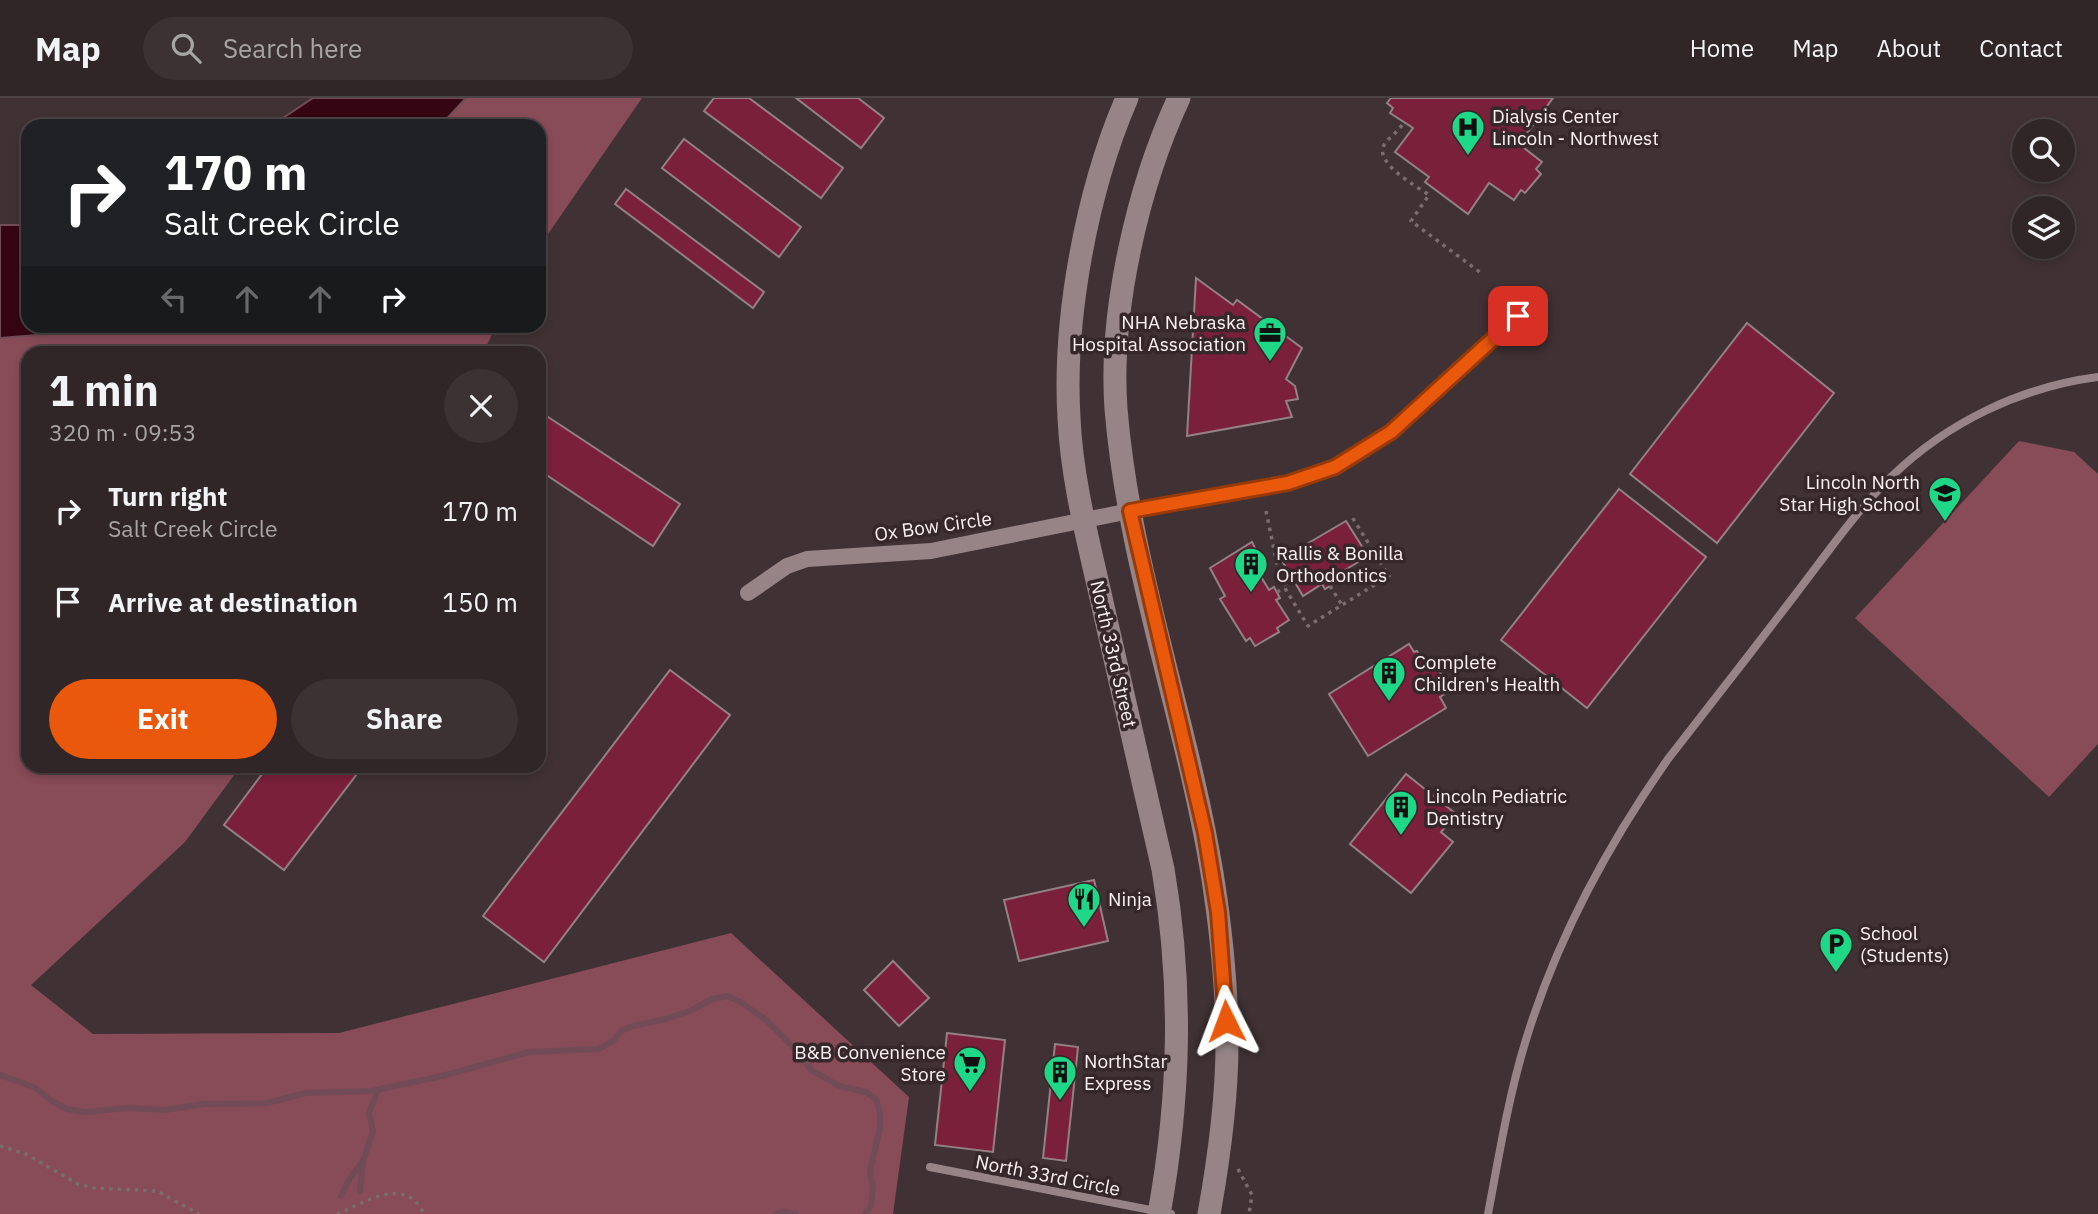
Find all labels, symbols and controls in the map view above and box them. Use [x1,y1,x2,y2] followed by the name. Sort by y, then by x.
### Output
[143,17,633,80] search box
[35,27,101,70] text: Map
[167,29,205,67] icon: search
[223,31,362,65] text: Search here
[1690,32,1754,64] text: Home
[1792,32,1838,64] text: Map
[1876,32,1941,64] text: About
[1979,32,2063,64] text: Contact
[1492,104,1659,150] place label: Dialysis Center Lincoln - Northwest
[1449,108,1487,157] hospital icon: Dialysis Center Lincoln - Northwest
[2012,119,2075,259] map controls
[2012,119,2075,182] button: search
[164,140,308,203] text: 170 m
[49,147,140,238] icon: right
[2012,196,2075,259] button: layers
[164,202,400,244] text: Salt Creek Circle
[155,280,193,318] icon: left
[228,280,266,318] icon: ahead
[301,280,339,318] icon: ahead
[374,280,412,318] icon: right
[1488,286,1548,346] pin
[1499,297,1537,335] icon: arrive
[1072,310,1246,356] place label: NHA Nebraska Hospital Association
[1251,314,1289,363] office icon: NHA Nebraska Hospital Association
[49,363,159,418] text: 1 min
[444,369,518,443] button: close
[49,417,196,447] text: 320 m · 09:53
[1779,470,1920,516] place label: Lincoln North Star High School
[1926,474,1964,523] school or university icon: Lincoln North Star High School
[108,479,227,513] text: Turn right
[49,492,87,530] icon: right
[442,494,518,528] text: 170 m
[873,506,993,546] street label: Ox Bow Circle
[108,513,278,543] text: Salt Creek Circle
[1276,541,1404,587] place label: Rallis & Bonilla Orthodontics
[1232,545,1270,594] building icon: Rallis & Bonilla Orthodontics
[1085,578,1143,730] street label: North 33rd Street
[49,583,87,621] icon: arrive
[108,585,358,619] text: Arrive at destination
[442,585,518,619] text: 150 m
[1414,650,1560,696] place label: Complete Children's Health
[1370,654,1408,703] building icon: Complete Children's Health
[49,679,277,759] button: Exit
[291,679,518,759] button: Share
[1426,784,1567,830] place label: Lincoln Pediatric Dentistry
[1382,788,1420,837] building icon: Lincoln Pediatric Dentistry
[1065,880,1103,929] restaurant icon: Ninja
[1108,887,1152,911] place label: Ninja
[1860,921,1949,967] place label: School (Students)
[1817,925,1855,974] parking icon: School (Students)
[1189,984,1263,1058] position arrow
[794,1040,946,1086] place label: B&B Convenience Store
[951,1044,989,1093] supermarket icon: B&B Convenience Store
[1084,1049,1167,1095] place label: NorthStar Express
[1041,1053,1079,1102] building icon: NorthStar Express
[974,1149,1122,1201] street label: North 33rd Circle

